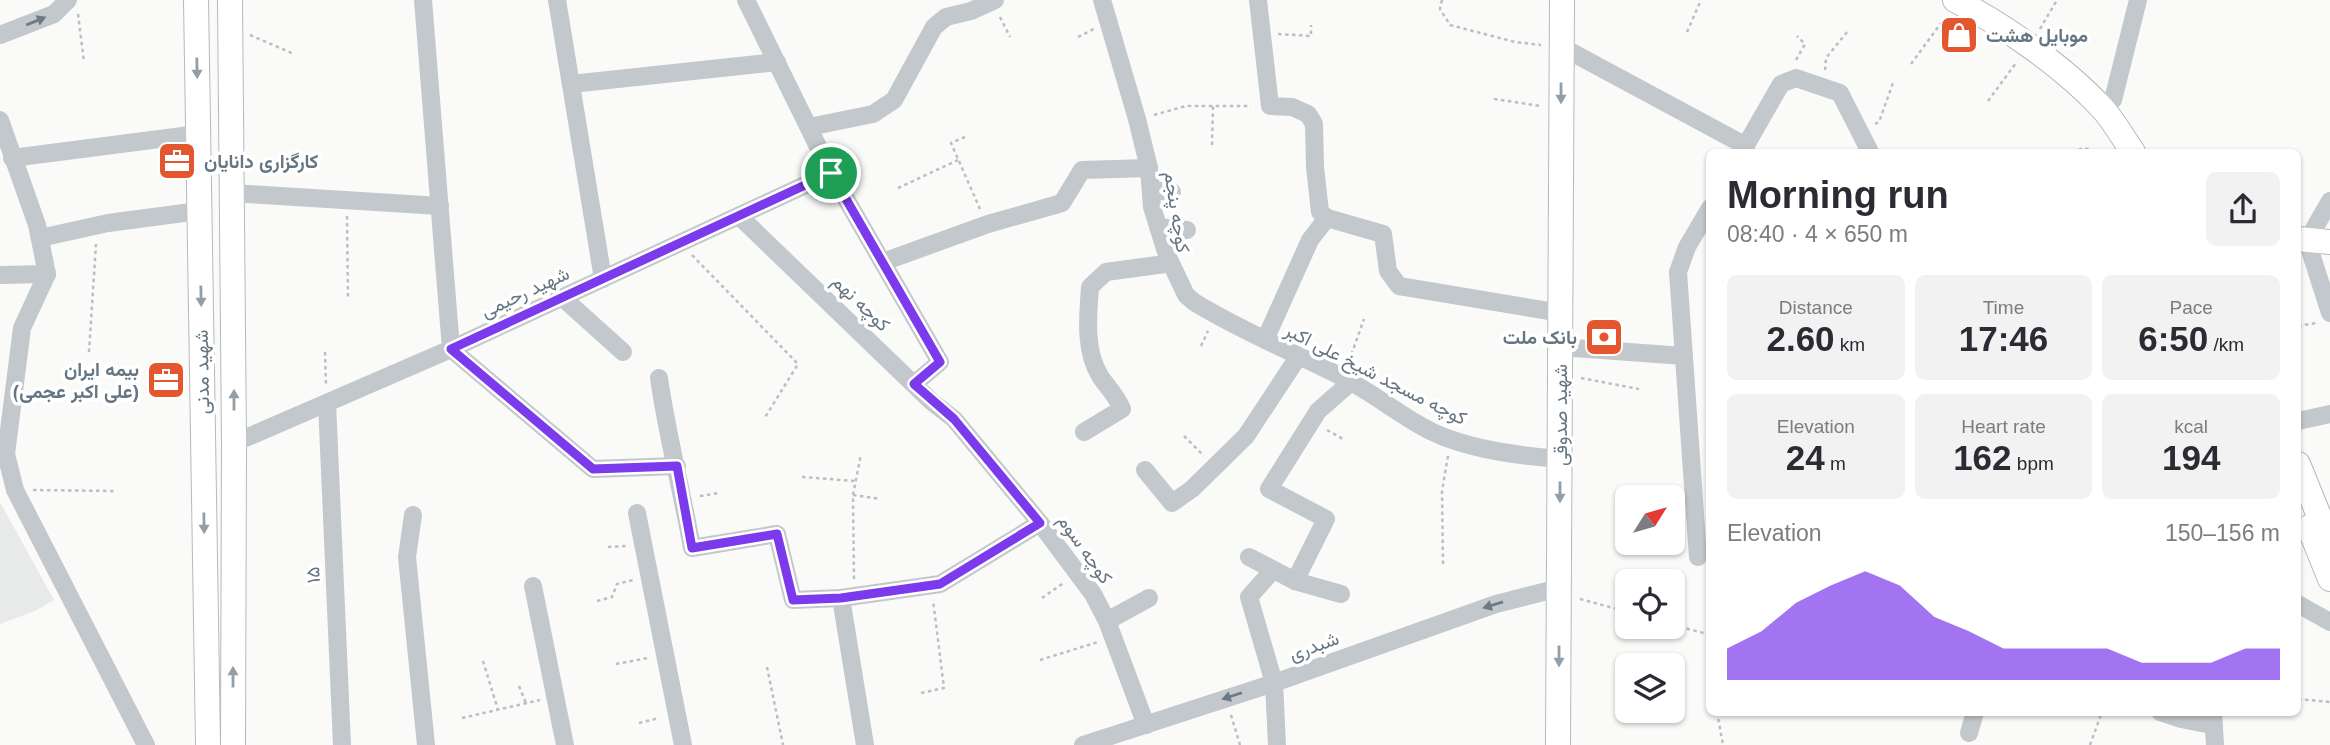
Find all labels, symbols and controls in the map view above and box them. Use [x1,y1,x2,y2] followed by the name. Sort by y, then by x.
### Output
[1938,14,1980,56] shop icon: موبایل هشت
[26,15,47,26] one-way arrow
[1986,25,2088,48] place label: موبایل هشت
[191,57,203,79] one-way arrow
[1555,82,1567,104] one-way arrow
[156,140,198,182] office icon: کارگزاری دانایان
[801,143,861,203] pin
[204,151,319,174] place label: کارگزاری دانایان
[812,154,850,192] icon: arrive
[1157,170,1194,255] street label: کوچه پنجم
[2206,172,2280,246] button: share
[1727,174,1949,216] text: Morning run
[1727,221,1908,247] text: 08:40 · 4 × 650 m
[478,262,573,322] street label: شهید رحیمی
[826,271,894,338] street label: کوچه نهم
[195,285,206,307] one-way arrow
[1779,297,1853,318] text: Distance
[1983,297,2024,318] text: Time
[2170,297,2213,318] text: Pace
[1583,316,1625,358] bank icon: بانک ملت
[1280,319,1470,432] street label: کوچه مسجد شیخ علی اکبر
[1766,319,1835,358] text: 2.60
[1959,319,2048,358] text: 17:46
[2138,319,2208,358] text: 6:50
[1503,327,1577,349] place label: بانک ملت
[191,329,214,415] street label: شهید مدنی
[1835,334,1865,355] text: km
[2208,334,2244,355] text: /km
[13,359,139,404] place label: بیمه ایران (علی اکبر عجمی)
[145,359,187,401] office icon: بیمه ایران (علی اکبر عجمی)
[1550,364,1572,466] street label: شهید صدوقی
[228,389,240,411] one-way arrow
[1777,416,1855,437] text: Elevation
[1961,416,2046,437] text: Heart rate
[2174,416,2208,437] text: kcal
[1786,438,1825,477] text: 24
[1953,438,2012,477] text: 162
[2162,438,2220,477] text: 194
[1825,453,1846,474] text: m
[2012,453,2054,474] text: bpm
[1554,481,1566,503] one-way arrow
[1615,485,1685,555] north arrow
[1615,485,1685,723] map controls
[1051,510,1116,589] street label: کوچه سوم
[198,512,210,534] one-way arrow
[1727,520,1822,546] text: Elevation
[2165,520,2280,546] text: 150–156 m
[302,566,324,584] street label: ۱۵
[1615,569,1685,639] button: locate
[1483,601,1504,611] one-way arrow
[1286,627,1342,666] street label: شبدری
[1553,646,1565,668] one-way arrow
[1615,653,1685,723] button: layers
[227,666,239,688] one-way arrow
[1222,692,1243,702] one-way arrow

